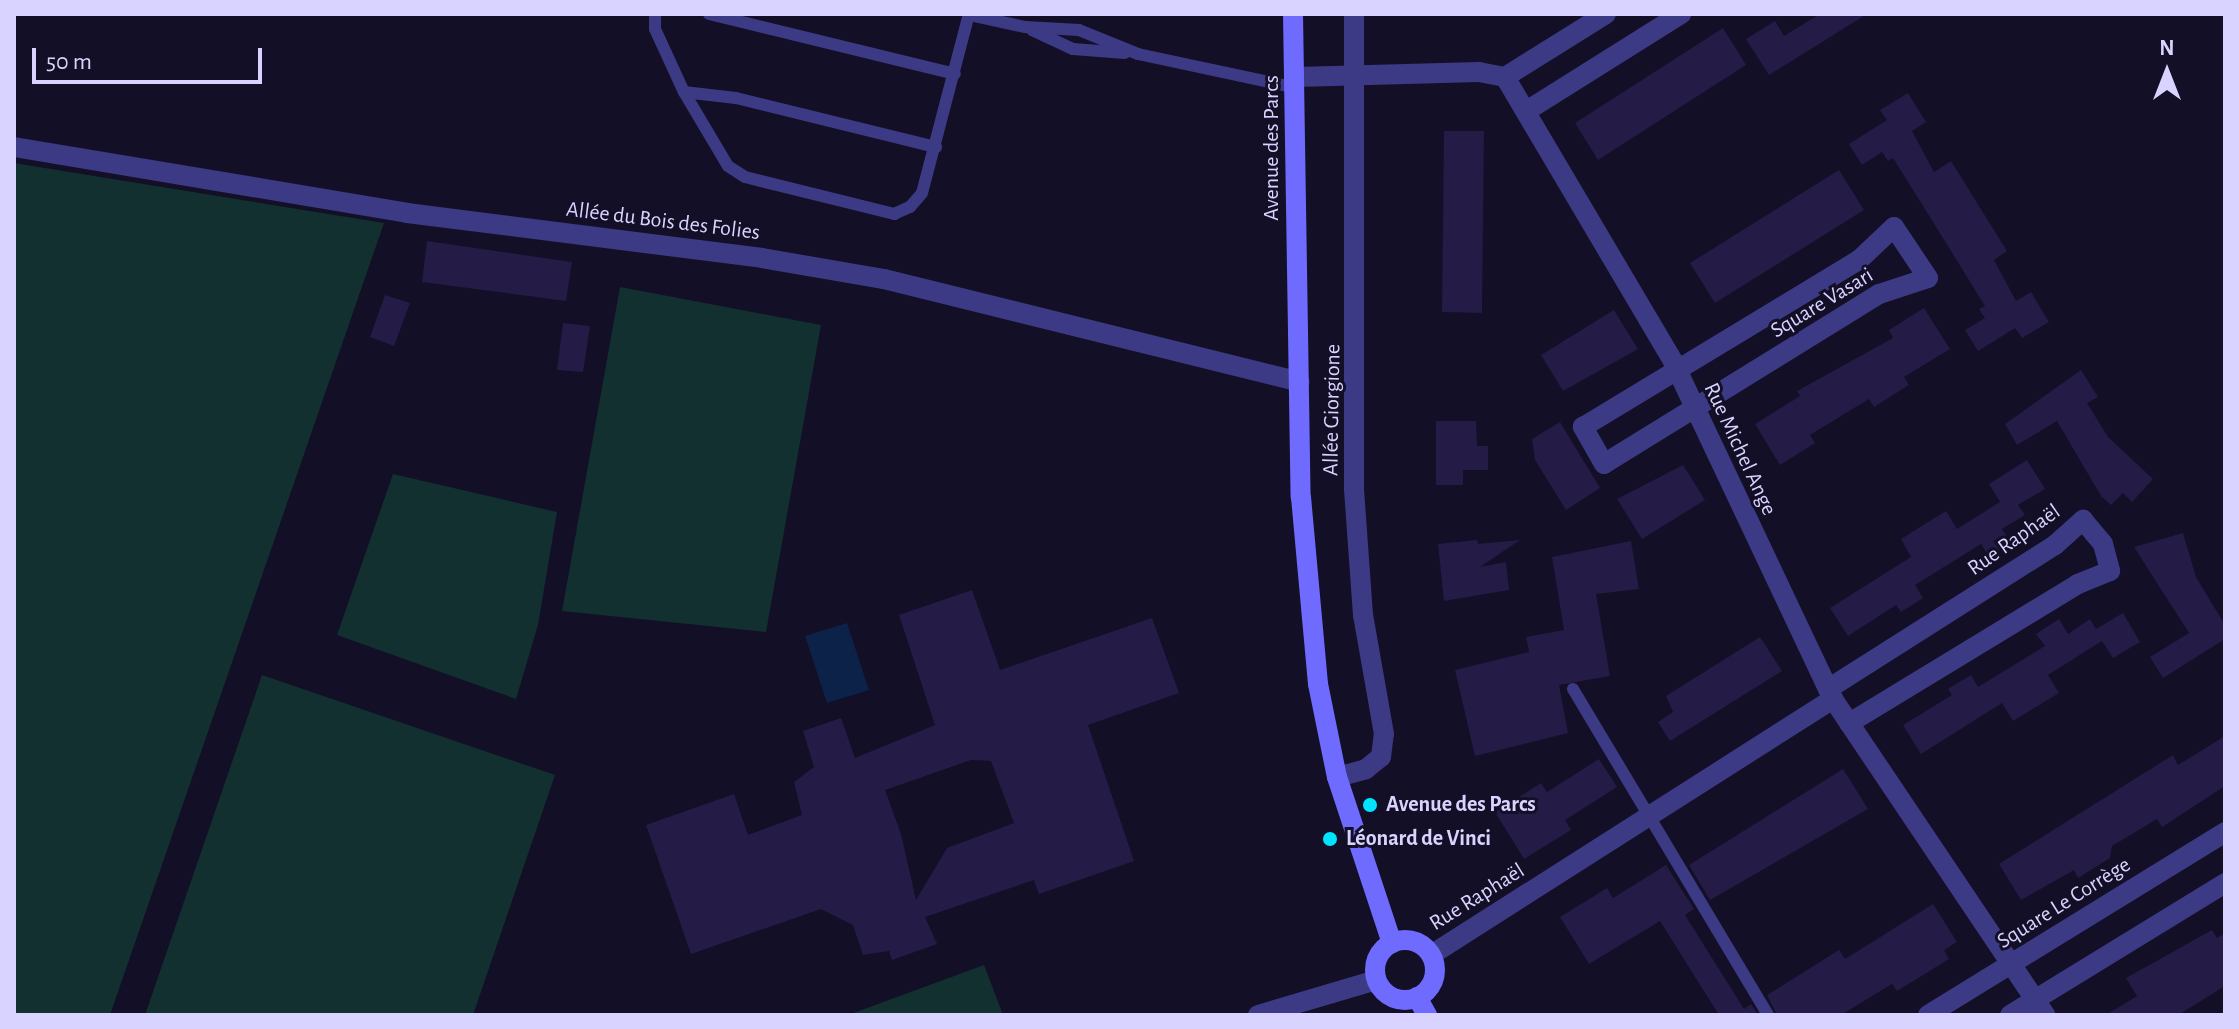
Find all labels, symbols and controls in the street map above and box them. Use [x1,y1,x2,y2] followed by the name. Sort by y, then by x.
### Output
[36,32,266,82] scale bar
[2127,32,2207,112] north arrow
[2159,37,2175,59] text: N
[46,50,92,74] text: 50 m
[1259,75,1285,221] street label: Avenue des Parcs
[565,196,761,246] street label: Allée du Bois des Folies
[1766,262,1878,344] street label: Square Vasari
[1318,344,1346,476] street label: Allée Giorgione
[1698,379,1782,519] street label: Rue Michel Ange
[1963,498,2065,582] street label: Rue Raphaël
[1386,792,1536,818] place label: Avenue des Parcs
[1361,796,1379,814] marker: Avenue des Parcs
[1346,826,1491,852] place label: Léonard de Vinci
[1321,830,1339,848] marker: Léonard de Vinci
[1992,851,2136,955] street label: Square Le Corrège
[1425,857,1529,937] street label: Rue Raphaël

